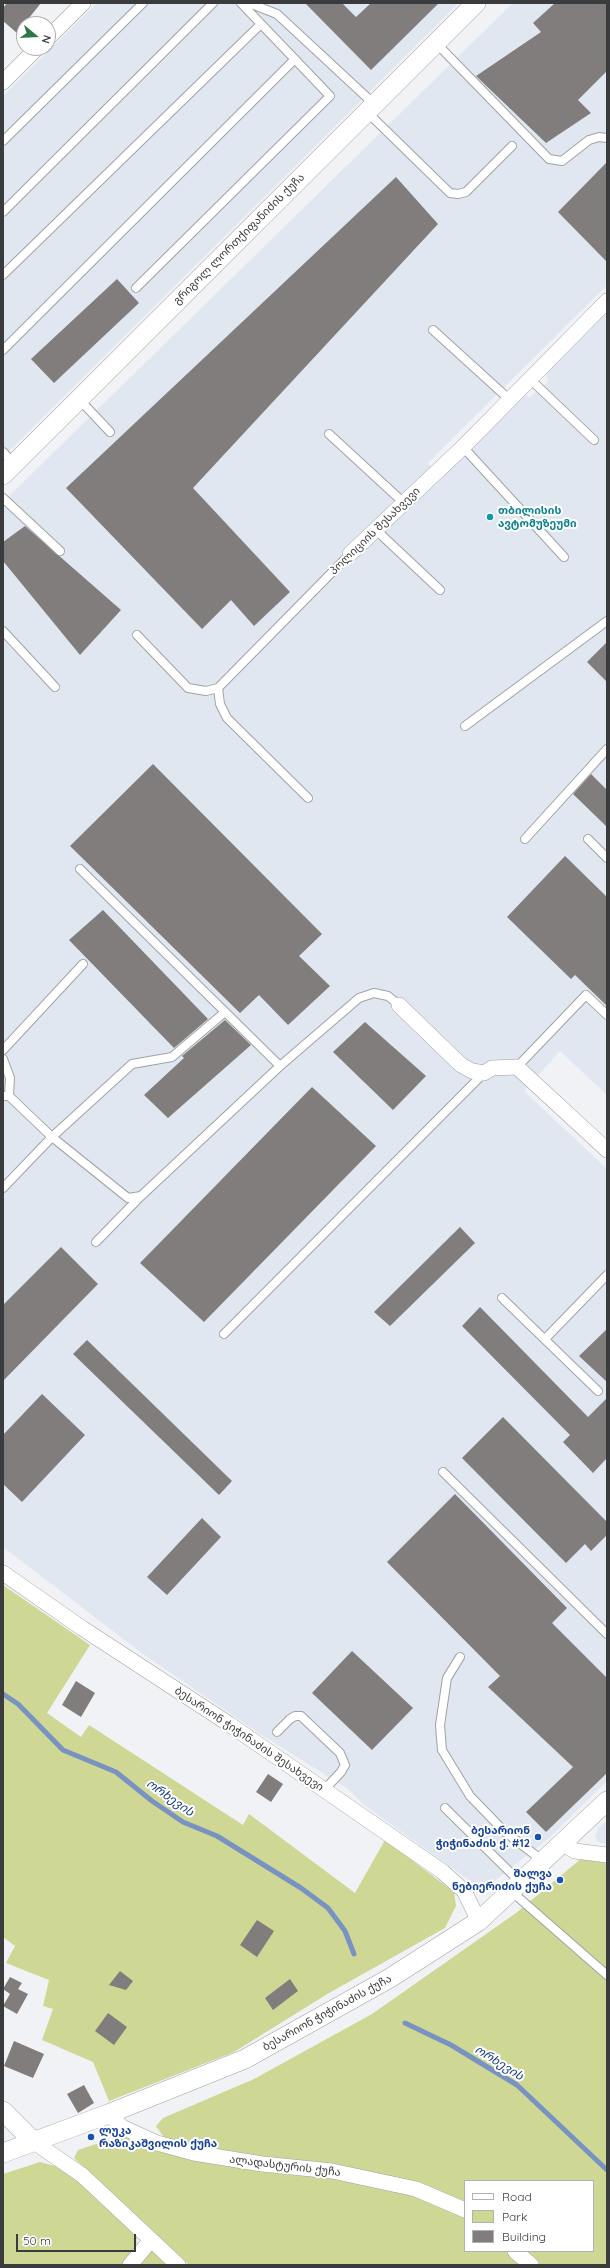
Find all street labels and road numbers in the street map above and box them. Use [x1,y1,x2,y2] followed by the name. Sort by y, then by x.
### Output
[171,171,307,307] street label: გრიგოლ ლორთქიფანიძის ქუჩა
[327,484,423,578] street label: პოლიციის შესახვევი
[172,1684,326,1794] street label: ბესარიონ ჭიჭინაძის შესახვევი
[260,1972,394,2054] street label: ბესარიონ ჭიჭინაძის ქუჩა
[229,2153,341,2179] street label: ალადასტურის ქუჩა

